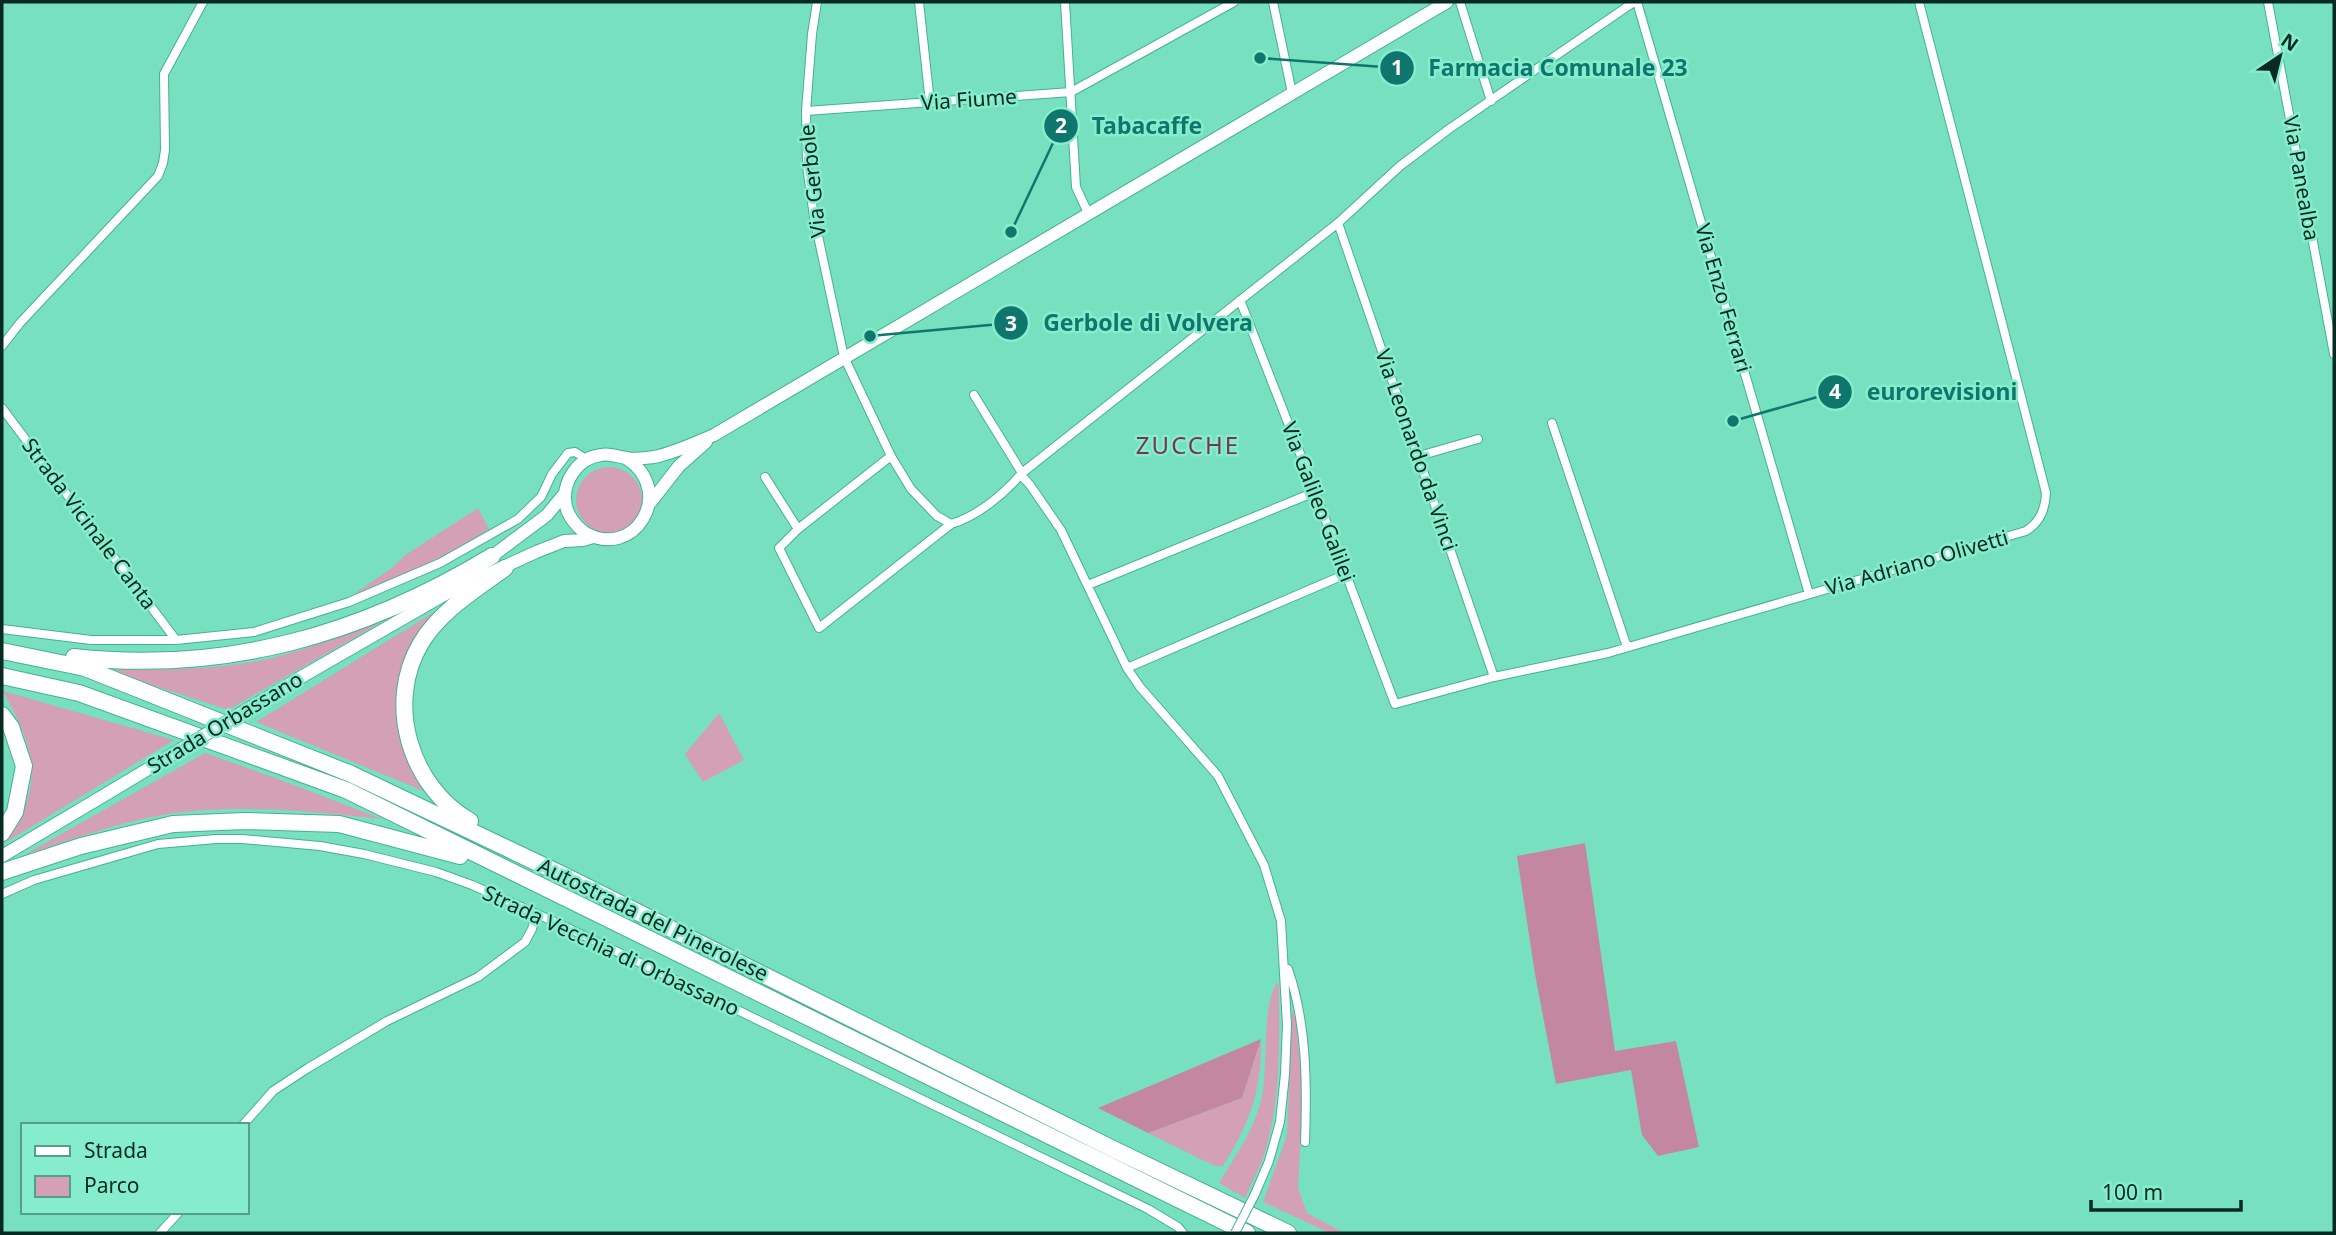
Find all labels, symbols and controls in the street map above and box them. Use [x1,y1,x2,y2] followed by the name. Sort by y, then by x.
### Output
[2245,21,2315,91] north arrow
[2276,27,2304,57] text: N
[1380,46,1702,90] callout: Farmacia Comunale 23
[1428,51,1688,83] text: Farmacia Comunale 23
[1391,53,1403,81] text: 1
[920,82,1018,116] street label: Via Fiume
[1043,104,1217,148] callout: Tabacaffe
[1092,109,1202,141] text: Tabacaffe
[1055,111,1067,139] text: 2
[2277,113,2327,243] street label: Via Panealba
[792,123,832,239] street label: Via Gerbole
[1689,220,1759,375] street label: Via Enzo Ferrari
[994,301,1266,345] callout: Gerbole di Volvera
[1043,306,1253,338] text: Gerbole di Volvera
[1005,309,1017,337] text: 3
[1369,345,1465,554] street label: Via Leonardo da Vinci
[1818,370,2031,414] callout: eurorevisioni
[1867,375,2017,407] text: eurorevisioni
[1829,377,1841,405] text: 4
[1276,418,1362,586] street label: Via Galileo Galilei
[1136,428,1240,461] district label: ZUCCHE
[16,432,163,615] street label: Strada Vicinale Canta
[1822,523,2011,602] street label: Via Adriano Olivetti
[142,665,307,780] street label: Strada Orbassano
[534,851,773,987] street label: Autostrada del Pinerolese
[479,878,744,1022] street label: Strada Vecchia di Orbassano
[21,1123,248,1214] legend
[84,1136,148,1164] text: Strada
[2091,1168,2242,1212] scale bar
[84,1171,140,1199] text: Parco
[2102,1178,2163,1206] text: 100 m

